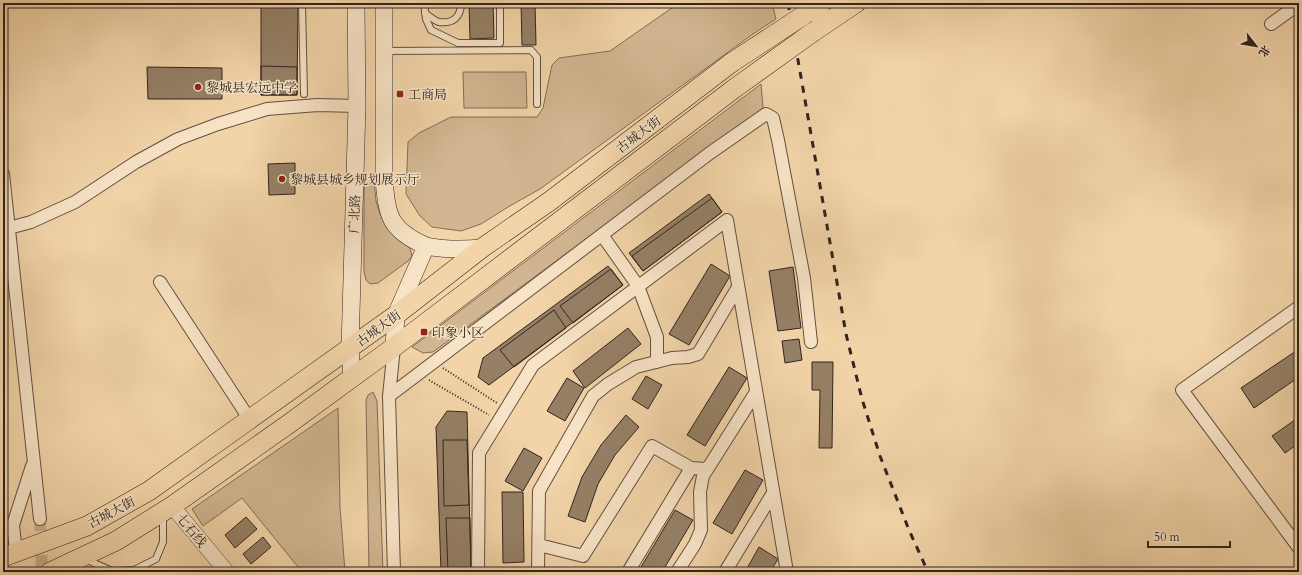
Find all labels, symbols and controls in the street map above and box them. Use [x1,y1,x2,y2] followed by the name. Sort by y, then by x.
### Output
[1236,26,1276,66] north arrow
[1255,42,1273,59] text: 北
[206,79,297,97] place label: 黎城县宏远中学
[193,82,203,92] marker: 黎城县宏远中学
[408,86,447,104] place label: 工商局
[395,89,405,99] marker: 工商局
[612,112,665,158] street label: 古城大街
[290,171,420,189] place label: 黎城县城乡规划展示厅
[277,174,287,184] marker: 黎城县城乡规划展示厅
[345,194,365,234] street label: 广北路
[352,306,405,351] street label: 古城大街
[432,324,484,342] place label: 印象小区
[419,327,429,337] marker: 印象小区
[84,493,139,533] street label: 古城大街
[172,510,211,551] street label: 七石线
[1148,523,1230,549] scale bar
[1154,529,1181,545] text: 50 m

